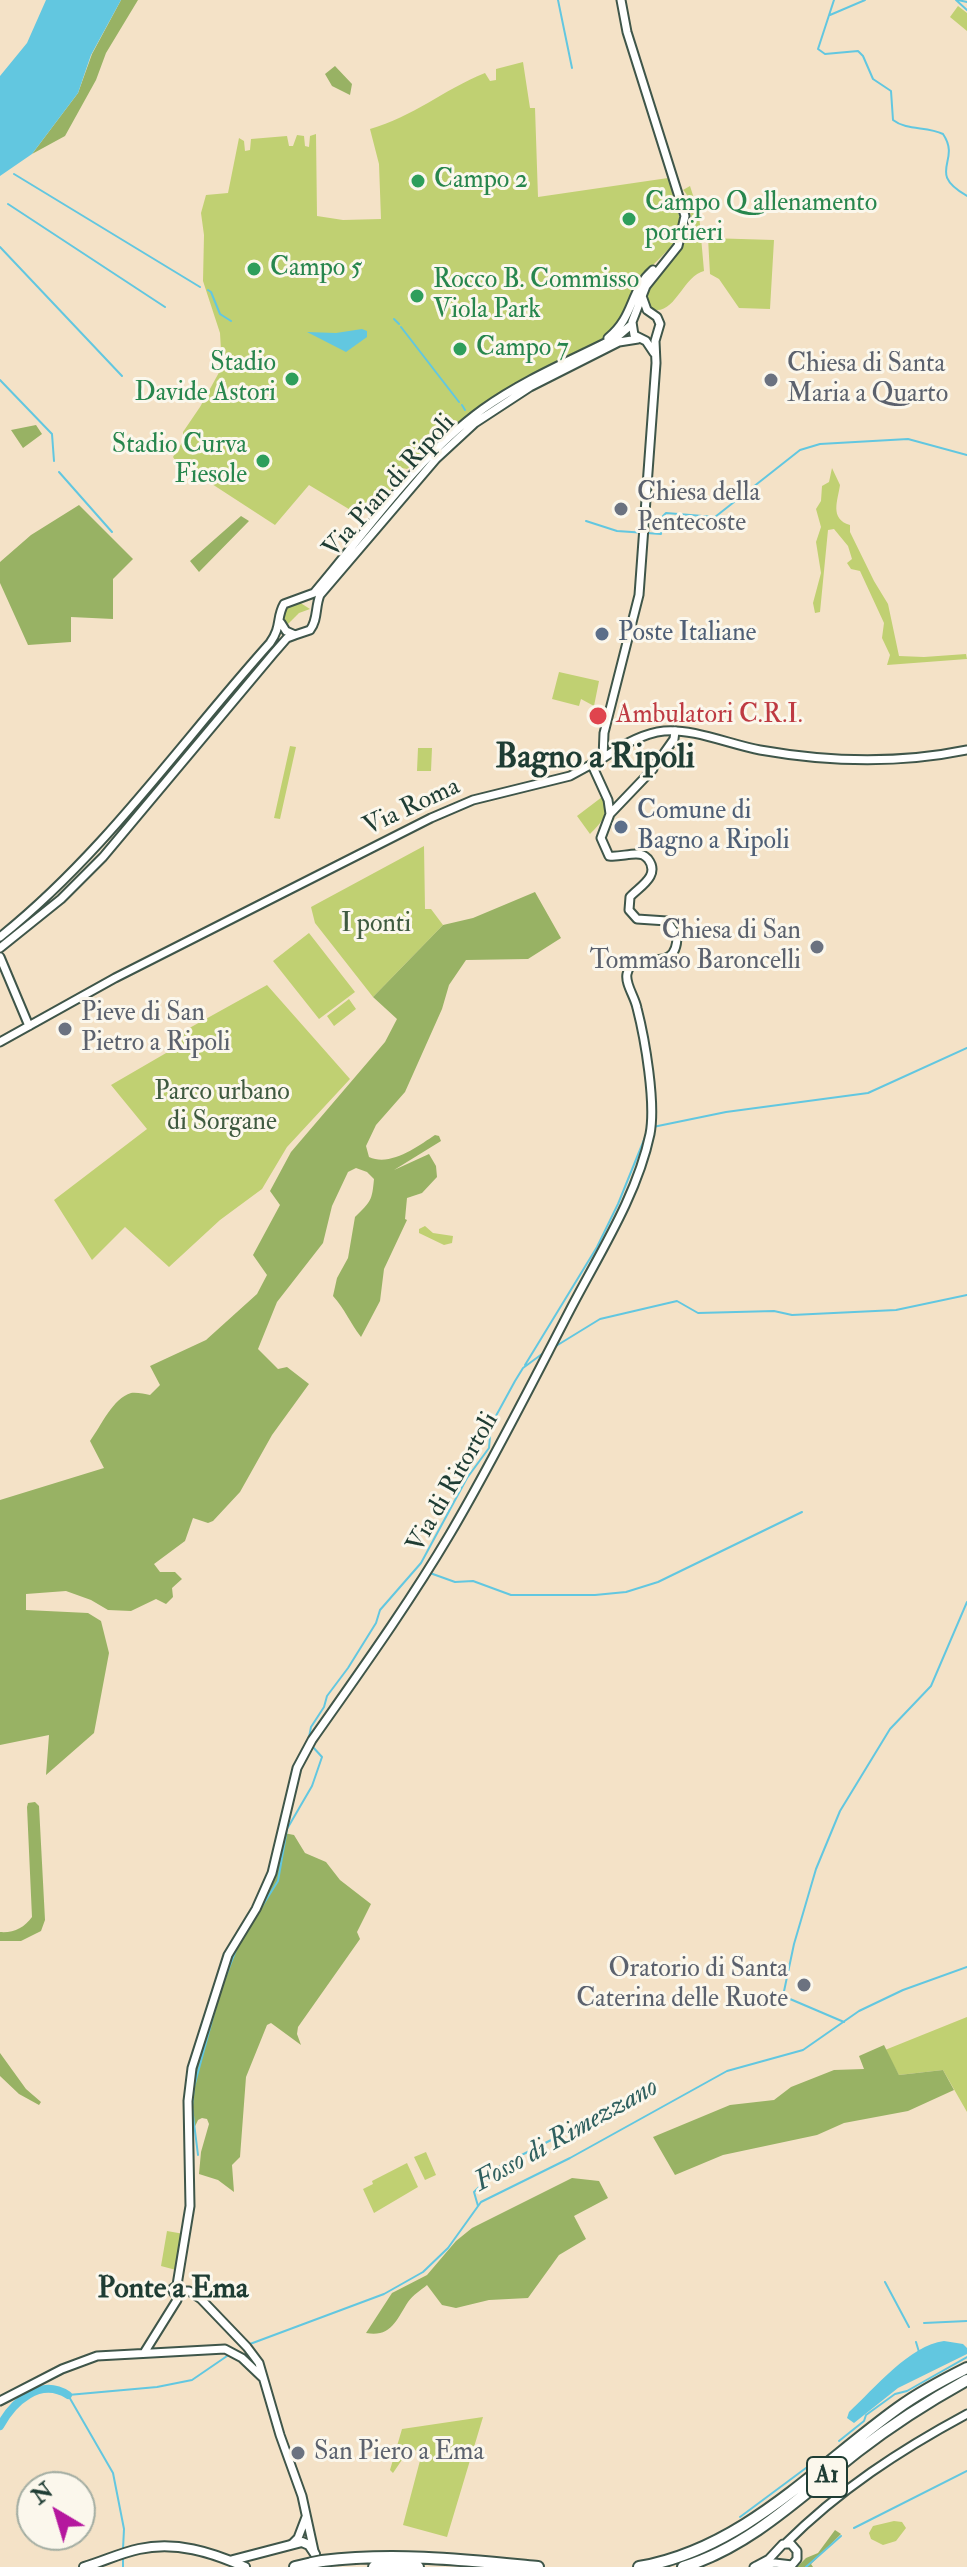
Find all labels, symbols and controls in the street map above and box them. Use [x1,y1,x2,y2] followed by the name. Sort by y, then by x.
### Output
[434,165,528,197] place label: Campo 2
[409,172,427,190] marker: Campo 2
[645,188,877,250] place label: Campo Q allenamento portieri
[620,210,638,228] marker: Campo Q allenamento portieri
[270,253,362,285] place label: Campo 5
[245,260,263,278] marker: Campo 5
[433,265,639,326] place label: Rocco B. Commisso Viola Park
[408,287,426,305] marker: Rocco B. Commisso Viola Park
[476,333,569,365] place label: Campo 7
[451,340,469,358] marker: Campo 7
[135,348,276,410] place label: Stadio Davide Astori
[787,349,948,410] place label: Chiesa di Santa Maria a Quarto
[283,370,301,388] marker: Stadio Davide Astori
[762,371,780,389] marker: Chiesa di Santa Maria a Quarto
[317,409,463,565] street label: Via Pian di Ripoli
[112,430,247,492] place label: Stadio Curva Fiesole
[254,452,272,470] marker: Stadio Curva Fiesole
[637,478,760,540] place label: Chiesa della Pentecoste
[612,500,630,518] marker: Chiesa della Pentecoste
[618,618,756,650] place label: Poste Italiane
[593,625,611,643] marker: Poste Italiane
[616,700,803,732] place label: Ambulatori C.R.I.
[587,705,609,727] marker: Ambulatori C.R.I.
[495,740,695,780] district label: Bagno a Ripoli
[359,772,465,844] street label: Via Roma
[637,796,790,858] place label: Comune di Bagno a Ripoli
[612,818,630,836] marker: Comune di Bagno a Ripoli
[341,909,411,941] park label: I ponti
[590,916,801,978] place label: Chiesa di San Tommaso Baroncelli
[808,938,826,956] marker: Chiesa di San Tommaso Baroncelli
[81,998,231,1060] place label: Pieve di San Pietro a Ripoli
[56,1020,74,1038] marker: Pieve di San Pietro a Ripoli
[154,1077,290,1138] park label: Parco urbano di Sorgane
[401,1407,507,1559] street label: Via di Ritortoli
[576,1954,788,2016] place label: Oratorio di Santa Caterina delle Ruote
[795,1976,813,1994] marker: Oratorio di Santa Caterina delle Ruote
[469,2072,665,2200] water label: Fosso di Rimezzano
[98,2273,248,2309] district label: Ponte a Ema
[314,2437,484,2469] place label: San Piero a Ema
[289,2444,307,2462] marker: San Piero a Ema
[807,2457,847,2497] road number: A1
[16,2471,96,2551] north arrow
[26,2477,59,2511] text: N

